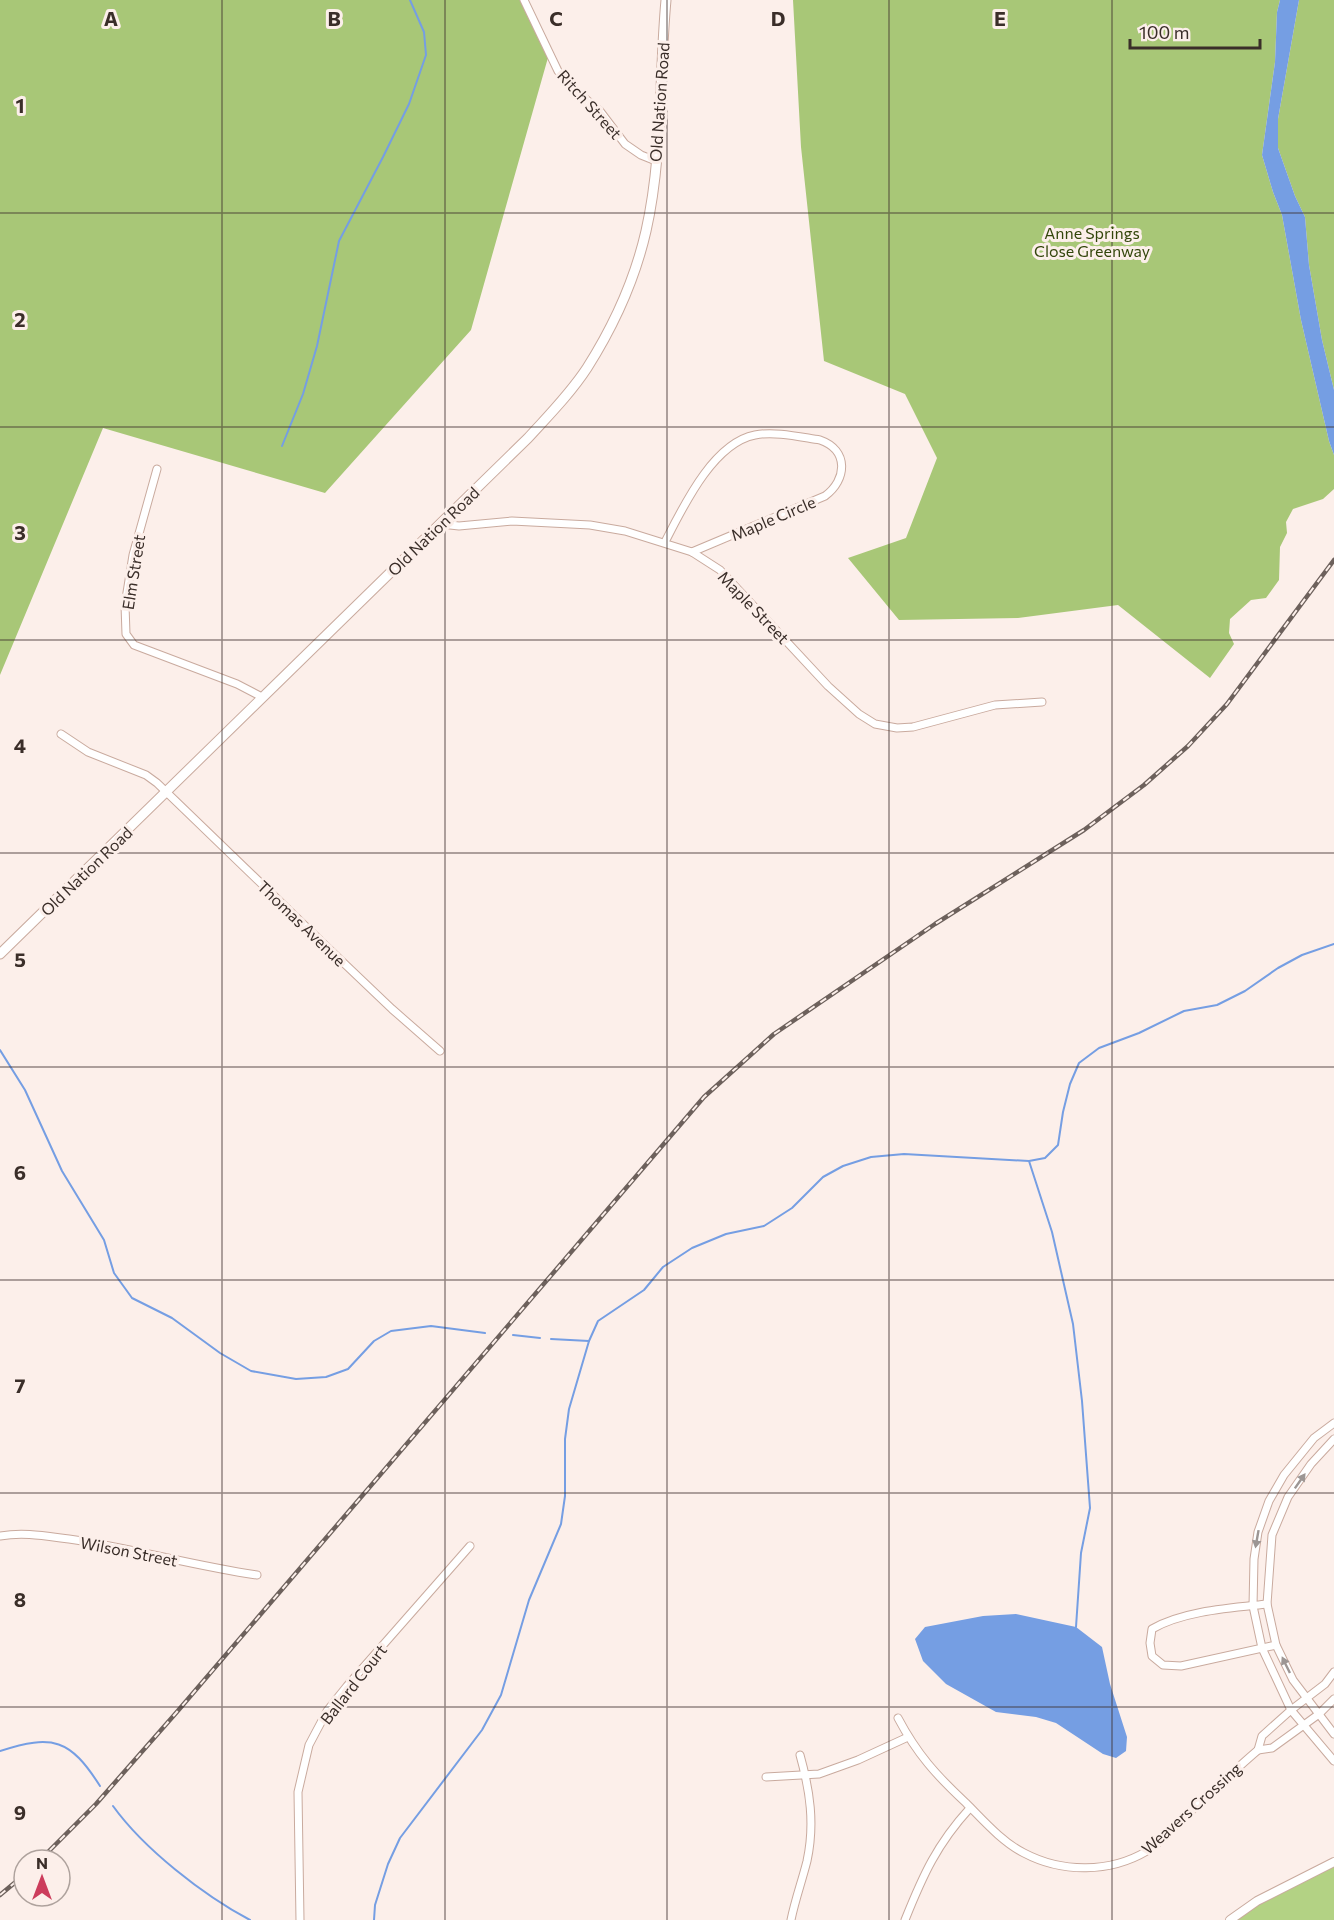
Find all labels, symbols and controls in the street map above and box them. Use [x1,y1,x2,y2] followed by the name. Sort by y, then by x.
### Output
[104,6,118,30] text: A
[327,6,341,30] text: B
[549,6,563,30] text: C
[771,6,785,30] text: D
[994,6,1006,30] text: E
[1130,12,1260,50] scale bar
[1139,21,1189,43] text: 100 m
[645,42,673,162] street label: Old Nation Road
[554,65,626,143] street label: Ritch Street
[15,93,25,117] text: 1
[1034,223,1150,260] park label: Anne Springs Close Greenway
[14,307,26,331] text: 2
[383,483,483,579] street label: Old Nation Road
[728,492,818,544] street label: Maple Circle
[14,520,26,544] text: 3
[118,533,148,611] street label: Elm Street
[715,567,794,648] street label: Maple Street
[14,733,26,757] text: 4
[36,823,136,919] street label: Old Nation Road
[254,876,350,970] street label: Thomas Avenue
[14,947,26,971] text: 5
[14,1160,26,1184] text: 6
[15,1373,26,1397] text: 7
[1293,1473,1305,1488] one-way arrow
[1253,1529,1262,1548] one-way arrow
[79,1532,180,1570] street label: Wilson Street
[14,1587,26,1611] text: 8
[316,1640,390,1728] street label: Ballard Court
[1281,1657,1291,1674] one-way arrow
[1137,1758,1245,1858] street label: Weavers Crossing
[14,1800,26,1824] text: 9
[12,1848,72,1908] north arrow
[36,1853,48,1872] text: N

